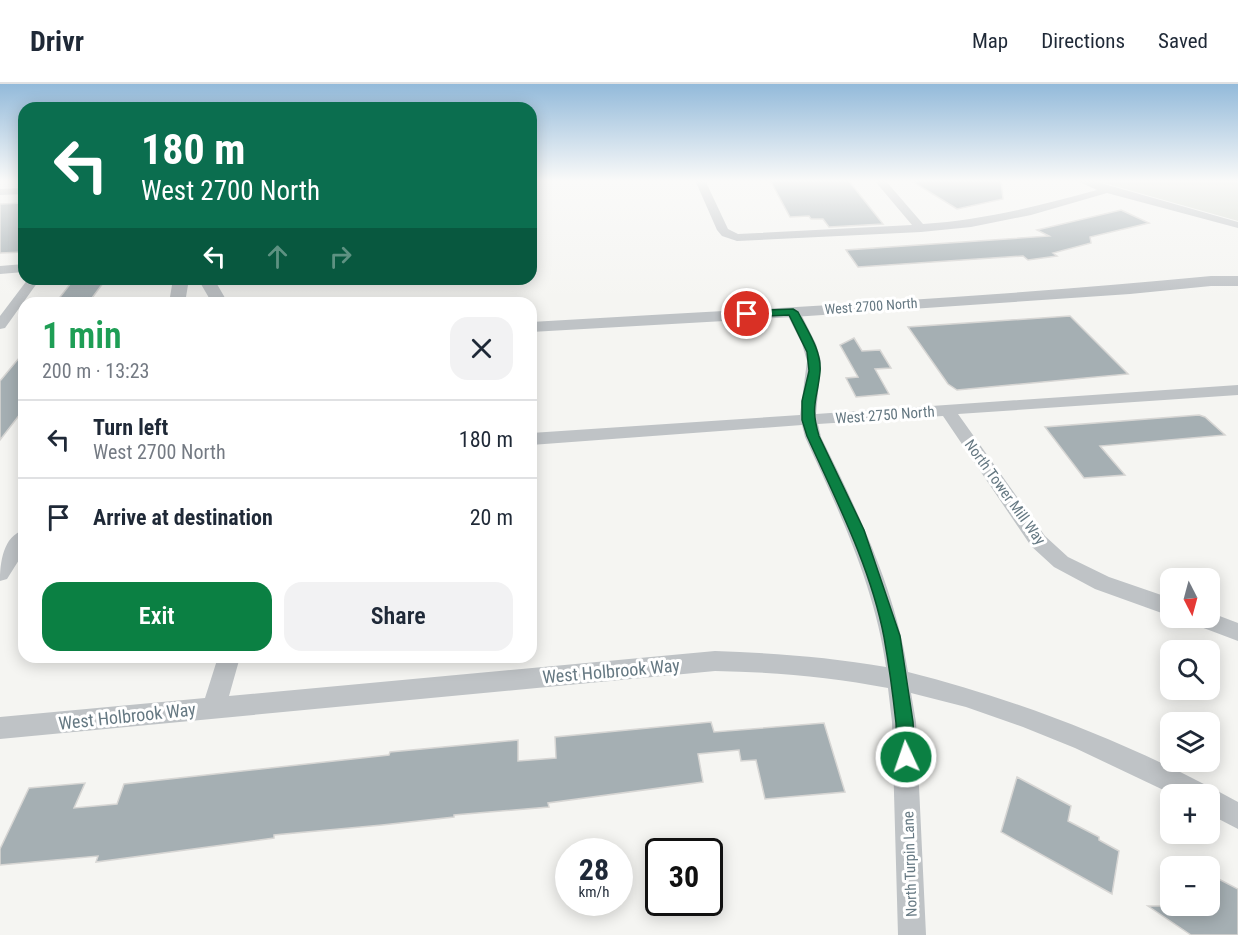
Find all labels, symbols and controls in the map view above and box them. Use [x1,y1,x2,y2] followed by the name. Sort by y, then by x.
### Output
[30,25,84,58] text: Drivr
[972,29,1008,53] text: Map
[1041,29,1125,53] text: Directions
[1158,29,1208,53] text: Saved
[141,125,246,174] text: 180 m
[42,126,120,204] icon: left
[141,175,320,207] text: West 2700 North
[198,240,231,273] icon: left
[261,240,294,273] icon: ahead
[324,240,357,273] icon: right
[721,288,772,339] pin
[824,295,918,317] street label: West 2700 North
[730,297,763,330] icon: arrive
[42,315,122,357] text: 1 min
[450,317,513,380] button: close
[42,359,149,383] text: 200 m · 13:23
[835,403,935,427] street label: West 2750 North
[93,415,168,440] text: Turn left
[42,423,75,456] icon: left
[459,427,513,452] text: 180 m
[961,436,1049,548] street label: North Tower Mill Way
[93,440,226,464] text: West 2700 North
[42,501,75,534] icon: arrive
[93,505,273,530] text: Arrive at destination
[470,505,513,530] text: 20 m
[1160,568,1220,628] north arrow
[1160,568,1220,916] map controls
[42,582,272,651] button: Exit
[284,582,513,651] button: Share
[1160,640,1220,700] button: search
[541,654,681,687] street label: West Holbrook Way
[57,698,197,734] street label: West Holbrook Way
[1160,712,1220,772] button: layers
[874,725,938,789] position arrow
[1160,784,1220,844] button: +
[899,811,921,917] street label: North Turpin Lane
[645,838,723,916] speed limit sign: 30
[579,852,609,887] text: 28
[1160,856,1220,916] button: −
[579,883,609,901] text: km/h

